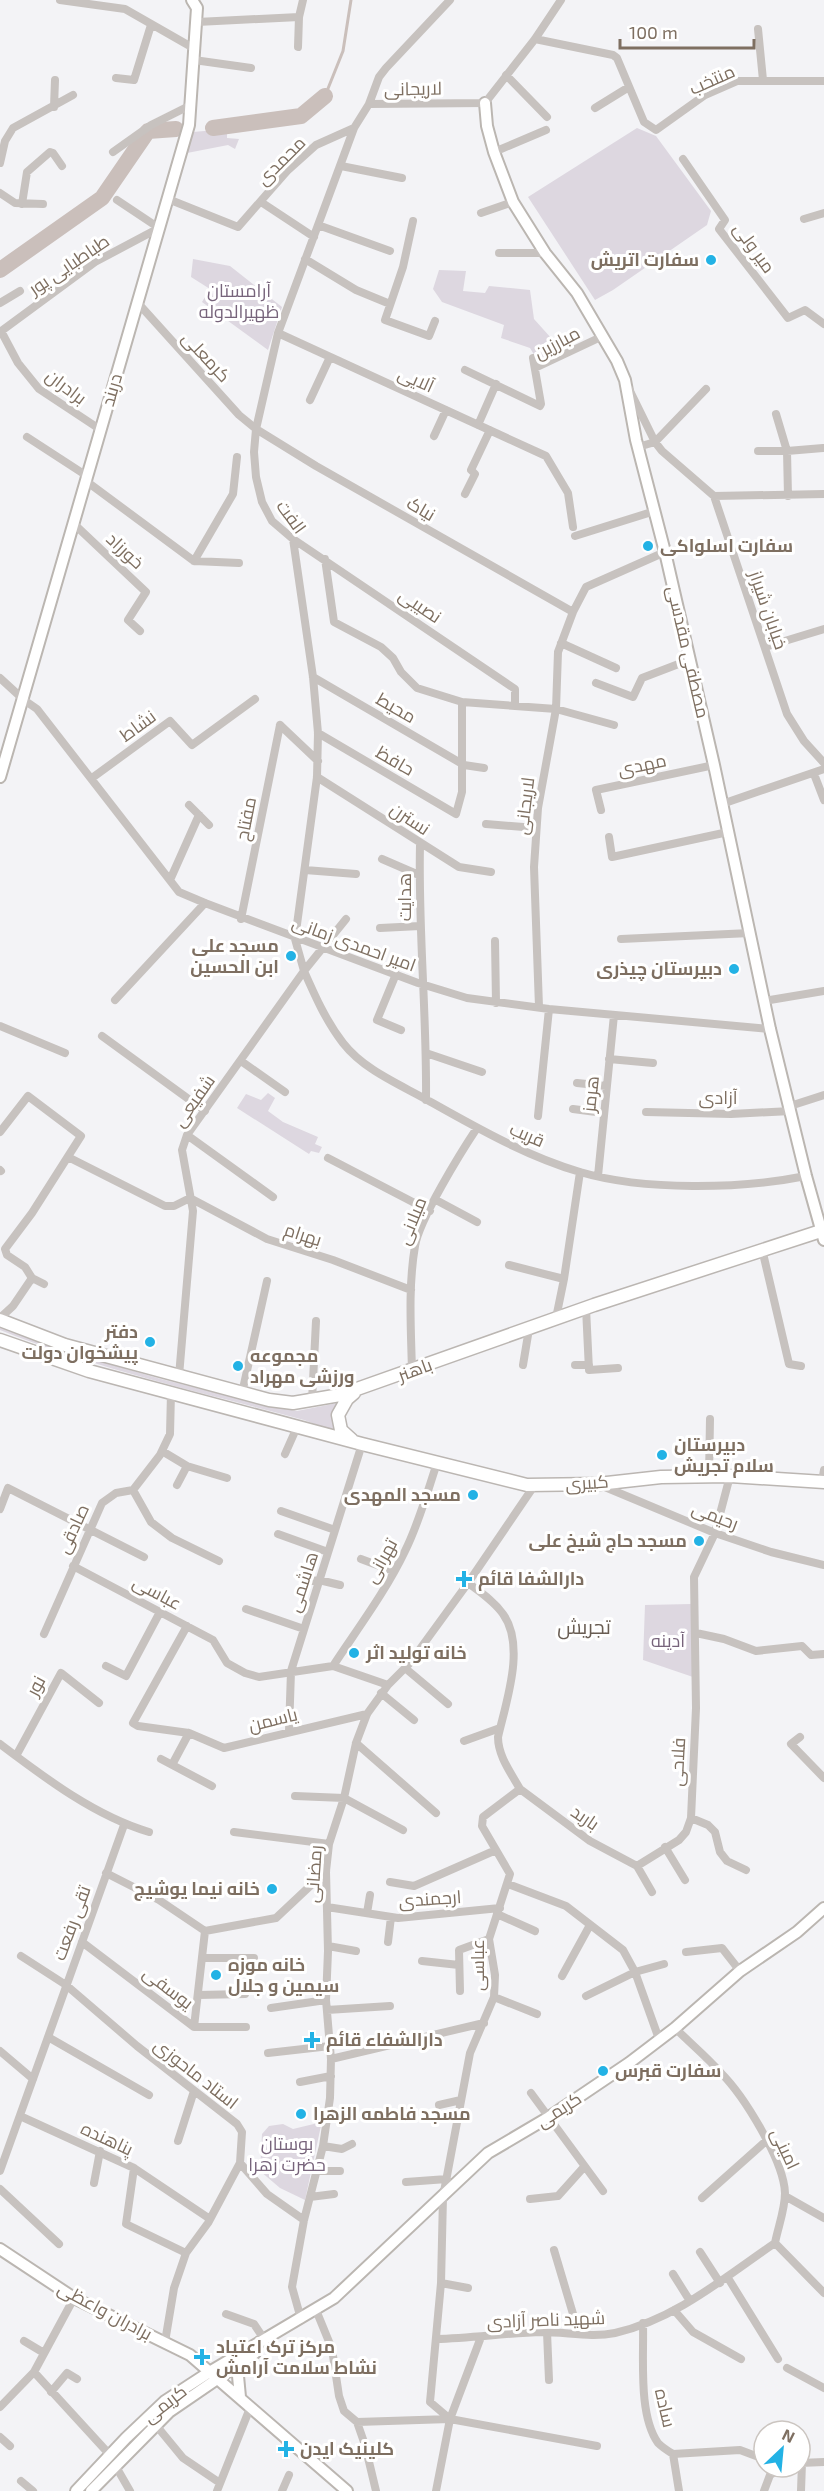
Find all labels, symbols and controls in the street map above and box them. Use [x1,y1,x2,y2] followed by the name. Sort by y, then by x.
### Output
[620,12,754,50] scale bar
[629,21,678,43] text: 100 m
[685,59,738,99] street label: منتخب
[384,76,442,101] street label: لاریجانی
[251,131,310,190] street label: محمدی
[728,218,780,277] street label: میر ولی
[23,229,114,301] street label: طباطبایی پور
[591,248,699,271] place label: سفارت اتریش
[704,253,718,267] marker: سفارت اتریش
[199,279,279,323] park label: آرامستان ظهیرالدوله
[530,321,584,364] street label: مبارزین
[177,326,236,387] street label: کرمعلی
[395,361,438,398] street label: آلایی
[41,364,91,409] street label: برادران
[96,371,127,409] street label: دربند
[403,491,440,525] street label: نیاک
[272,495,311,537] street label: الفت
[102,527,149,574] street label: خورزاد
[660,534,793,557] place label: سفارت اسلواکی
[641,539,655,553] marker: سفارت اسلواکی
[744,566,793,652] street label: خیابان شیراز
[395,583,446,628] street label: نصیبی
[662,583,715,720] street label: مصطفی مقدسی
[373,687,420,727] street label: محیط
[115,705,160,746] street label: نشاط
[372,740,419,780] street label: حافظ
[615,748,668,781] street label: مهدی
[510,776,539,836] street label: لاریجانی
[230,795,262,843] street label: مفتاح
[386,797,435,840] street label: نسترن
[393,873,415,921] street label: هدایت
[289,910,419,977] street label: امیر احمدی زمانی
[190,934,279,978] place label: مسجد علی ابن الحسین
[284,949,298,963] marker: مسجد علی ابن الحسین
[596,957,722,981] place label: دبیرستان چیذری
[727,962,741,976] marker: دبیرستان چیذری
[167,1070,220,1131] street label: شفیعی
[577,1075,604,1114] street label: هرمز
[698,1086,738,1109] street label: آزادی
[506,1117,548,1152] street label: قریب
[392,1193,431,1248] street label: میلانی
[281,1218,325,1252] street label: بهرام
[21,1320,138,1365] place label: دفتر پیشخوان دولت
[143,1335,157,1349] marker: دفتر پیشخوان دولت
[250,1344,355,1388] place label: مجموعه ورزشی مهراد
[393,1353,435,1387] street label: باهنر
[231,1359,245,1373] marker: مجموعه ورزشی مهراد
[674,1433,774,1478] place label: دبیرستان سلام تجریش
[655,1448,669,1462] marker: دبیرستان سلام تجریش
[565,1470,609,1495] street label: کبیری
[344,1483,461,1506] place label: مسجد المهدی
[466,1488,480,1502] marker: مسجد المهدی
[689,1496,742,1535] street label: رحیمی
[51,1500,94,1557] street label: صادقی
[529,1529,687,1553] place label: مسجد حاج شیخ علی
[359,1534,402,1587] street label: تهرانی
[692,1534,706,1548] marker: مسجد حاج شیخ علی
[282,1549,323,1615] street label: هاشمی
[478,1567,584,1591] place label: دارالشفا قائم
[129,1570,186,1615] street label: عباسی
[455,1570,473,1588] marker: دارالشفا قائم
[557,1614,611,1640] district label: تجریش
[651,1629,685,1651] park label: آدینه
[365,1641,467,1664] place label: خانه تولید اثر
[347,1646,361,1660] marker: خانه تولید اثر
[20,1672,50,1701] street label: نور
[246,1702,300,1737] street label: یاسمن
[665,1737,690,1787] street label: فلاحی
[567,1800,604,1835] street label: باربد
[300,1844,327,1904] street label: رمضانی
[134,1877,260,1901] place label: خانه نیما یوشیج
[47,1882,96,1963] street label: تقی رفعت
[265,1882,279,1896] marker: خانه نیما یوشیج
[398,1885,462,1912] street label: ارجمندی
[466,1939,489,1991] street label: عباسی
[228,1953,339,1997] place label: خانه موزه سیمین و جلال
[138,1961,198,2014] street label: یوسفی
[209,1968,223,1982] marker: خانه موزه سیمین و جلال
[326,2028,443,2052] place label: دارالشفاء قائم
[303,2031,321,2049] marker: دارالشفاء قائم
[149,2033,243,2114] street label: استاد ماحوزی
[615,2059,721,2082] place label: سفارت قبرس
[596,2064,610,2078] marker: سفارت قبرس
[532,2086,586,2133] street label: کریمی
[313,2102,471,2125] place label: مسجد فاطمه الزهرا
[294,2107,308,2121] marker: مسجد فاطمه الزهرا
[77,2116,137,2162] street label: پناهنده
[766,2124,805,2173] street label: امینی
[248,2132,326,2176] park label: بوستان حضرت زهرا
[54,2276,157,2345] street label: برادران واعظی
[486,2306,606,2333] street label: شهید ناصر آزادی
[216,2335,377,2379] place label: مرکز ترک اعتیاد نشاط سلامت آرامش
[193,2348,211,2366] marker: مرکز ترک اعتیاد نشاط سلامت آرامش
[138,2379,191,2428] street label: کریمی
[651,2386,681,2429] street label: ساده
[752,2419,812,2479] north arrow
[779,2424,798,2446] text: N
[300,2437,394,2459] place label: کلینیک ایدن
[277,2440,295,2458] marker: کلینیک ایدن

